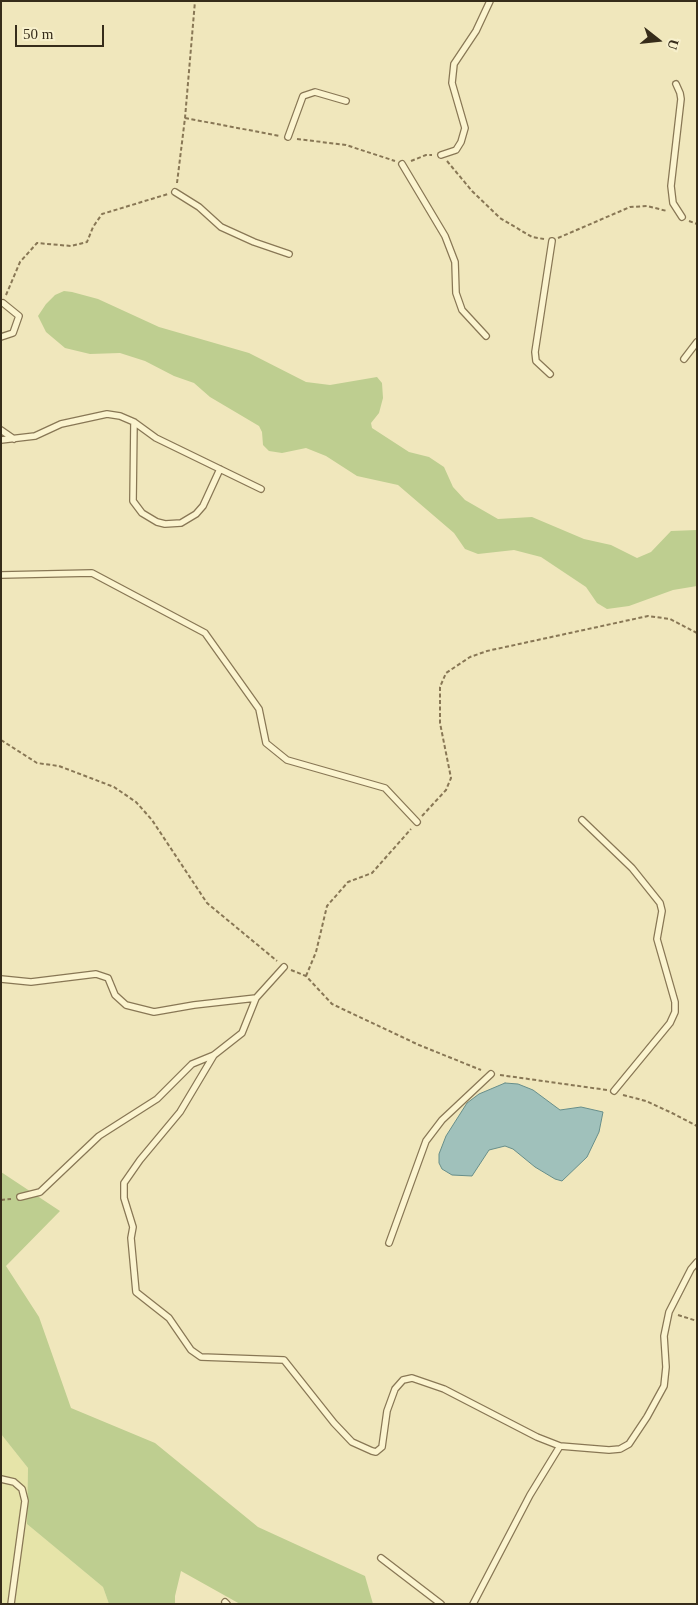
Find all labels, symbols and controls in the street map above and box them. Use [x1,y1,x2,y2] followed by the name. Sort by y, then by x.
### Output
[18,15,106,47] scale bar
[633,15,683,65] north arrow
[23,26,53,42] text: 50 m
[664,37,682,51] text: U

